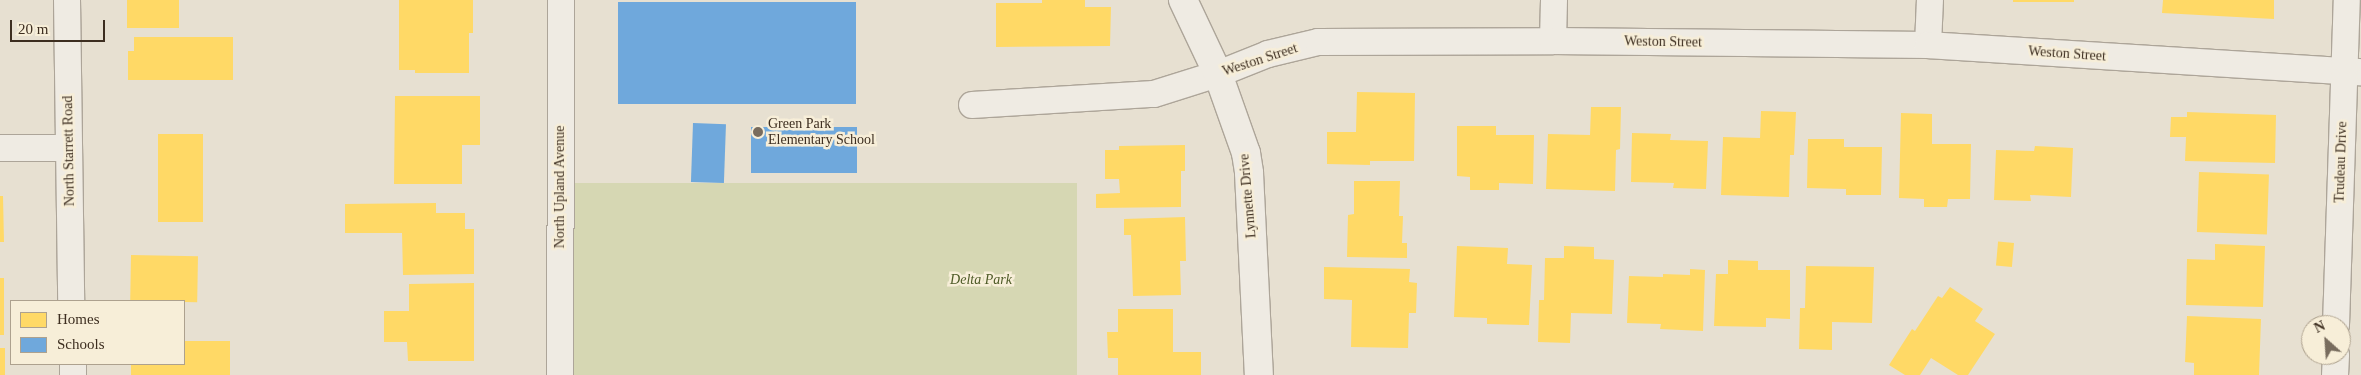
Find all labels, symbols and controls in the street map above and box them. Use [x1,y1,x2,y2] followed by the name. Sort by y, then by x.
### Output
[12,10,108,42] scale bar
[18,21,48,37] text: 20 m
[1624,33,1702,51] street label: Weston Street
[1220,40,1300,80] street label: Weston Street
[2028,43,2106,65] street label: Weston Street
[60,96,78,206] street label: North Starrett Road
[768,116,875,148] place label: Green Park Elementary School
[2331,121,2351,203] street label: Trudeau Drive
[552,125,568,249] street label: North Upland Avenue
[752,126,764,138] marker: Green Park Elementary School
[1236,153,1260,239] street label: Lynnette Drive
[950,272,1012,288] park label: Delta Park
[10,300,185,365] legend
[57,311,100,327] text: Homes
[2301,315,2351,365] north arrow
[2312,318,2327,336] text: N
[57,336,105,352] text: Schools

